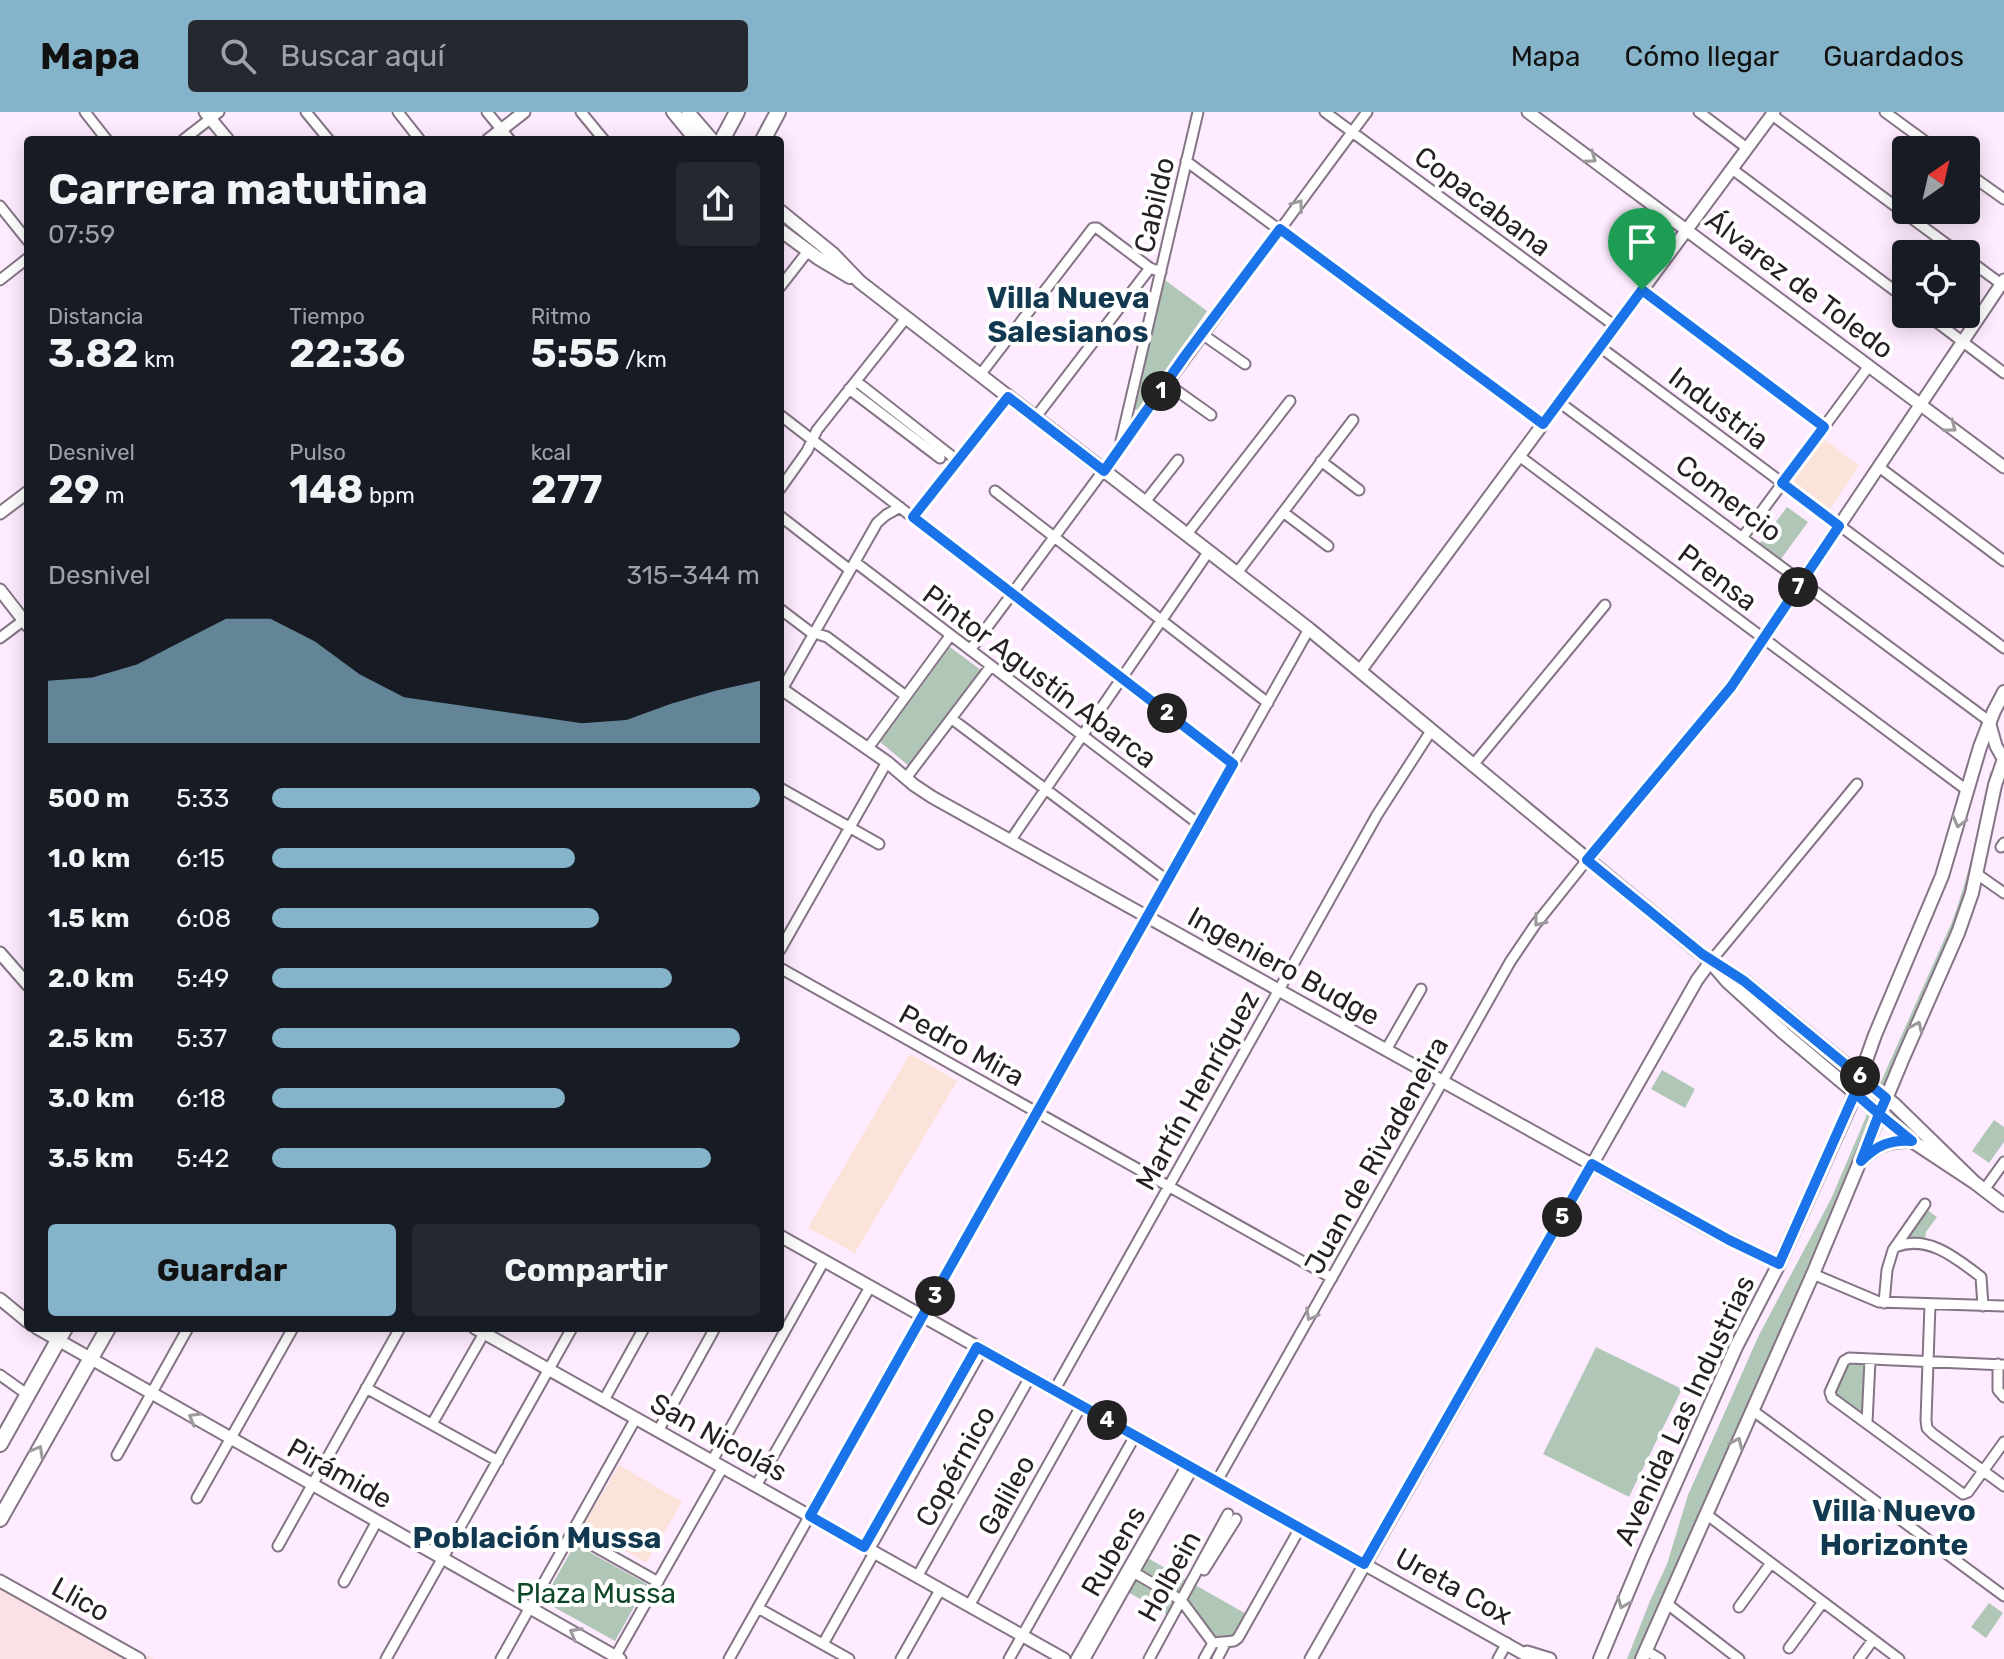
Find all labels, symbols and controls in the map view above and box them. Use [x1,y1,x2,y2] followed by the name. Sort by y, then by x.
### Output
[188,20,748,92] search box
[40,33,140,79] text: Mapa
[216,34,260,78] icon: search
[280,38,445,74] text: Buscar aquí
[1511,40,1580,73] text: Mapa
[1624,40,1779,73] text: Cómo llegar
[1823,40,1964,73] text: Guardados
[1892,136,1980,224] north arrow
[1892,136,1980,328] map controls
[1408,139,1557,263] street label: Copacabana
[1582,149,1597,163] one-way arrow
[1127,154,1181,256] street label: Cabildo
[676,162,760,246] button: share
[48,163,428,215] text: Carrera matutina
[1288,199,1302,214] one-way arrow
[1699,203,1900,366] street label: Álvarez de Toledo
[1608,208,1676,290] pin
[48,219,115,250] text: 07:59
[1620,220,1664,264] icon: arrive
[1892,240,1980,328] button: locate
[986,280,1150,350] district label: Villa Nueva Salesianos
[48,303,143,330] text: Distancia
[289,303,365,330] text: Tiempo
[531,303,591,330] text: Ritmo
[48,330,139,377] text: 3.82
[289,330,405,377] text: 22:36
[531,330,620,377] text: 5:55
[139,346,175,373] text: km
[620,346,667,373] text: /km
[1662,360,1775,457] street label: Industria
[1141,371,1181,411] pin: 1
[1156,377,1166,404] text: 1
[1942,417,1957,431] one-way arrow
[48,439,135,466] text: Desnivel
[289,439,346,466] text: Pulso
[531,439,571,466] text: kcal
[1669,448,1788,549] street label: Comercio
[48,466,100,513] text: 29
[289,466,364,513] text: 148
[531,466,603,513] text: 277
[100,482,125,509] text: m
[364,482,415,509] text: bpm
[1672,537,1764,618] street label: Prensa
[48,560,151,591] text: Desnivel
[626,560,760,591] text: 315–344 m
[1778,567,1818,607] pin: 7
[1792,573,1804,600] text: 7
[916,578,1163,775] street label: Pintor Agustín Abarca
[1147,693,1187,733] pin: 2
[1160,699,1174,726] text: 2
[48,783,130,814] text: 500 m
[176,783,229,814] text: 5:33
[1952,815,1968,829] one-way arrow
[48,843,130,874] text: 1.0 km
[176,843,225,874] text: 6:15
[1182,900,1385,1033] street label: Ingeniero Budge
[48,903,130,934] text: 1.5 km
[176,903,231,934] text: 6:08
[1534,912,1548,927] one-way arrow
[48,963,134,994] text: 2.0 km
[176,963,229,994] text: 5:49
[1129,985,1266,1196] street label: Martín Henríquez
[893,997,1030,1093] street label: Pedro Mira
[1907,1020,1923,1035] one-way arrow
[48,1023,134,1054] text: 2.5 km
[176,1023,227,1054] text: 5:37
[1297,1031,1455,1280] street label: Juan de Rivadeneira
[1840,1056,1880,1096] pin: 6
[1853,1062,1867,1089] text: 6
[48,1083,135,1114] text: 3.0 km
[176,1083,226,1114] text: 6:18
[48,1143,134,1174] text: 3.5 km
[176,1143,230,1174] text: 5:42
[1542,1197,1582,1237] pin: 5
[1555,1203,1569,1230] text: 5
[48,1224,396,1316] button: Guardar
[412,1224,760,1316] button: Compartir
[1607,1270,1762,1550] street label: Avenida Las Industrias
[915,1276,955,1316] pin: 3
[928,1282,942,1309] text: 3
[1305,1307,1320,1322] one-way arrow
[645,1386,793,1488] street label: San Nicolás
[909,1400,1002,1532] street label: Copérnico
[1087,1400,1127,1440] pin: 4
[1099,1406,1115,1433] text: 4
[188,1412,202,1428] one-way arrow
[282,1431,398,1516] street label: Pirámide
[1728,1437,1744,1451] one-way arrow
[28,1446,44,1460] one-way arrow
[971,1449,1042,1541] street label: Galileo
[1812,1493,1976,1563] district label: Villa Nuevo Horizonte
[1074,1500,1152,1602] street label: Rubens
[413,1520,661,1556] district label: Población Mussa
[1131,1525,1208,1628] street label: Holbein
[1390,1541,1518,1632] street label: Ureta Cox
[46,1570,115,1629] street label: Llico
[516,1577,676,1610] park label: Plaza Mussa
[1616,1595,1633,1609] one-way arrow
[569,1628,583,1643] one-way arrow

